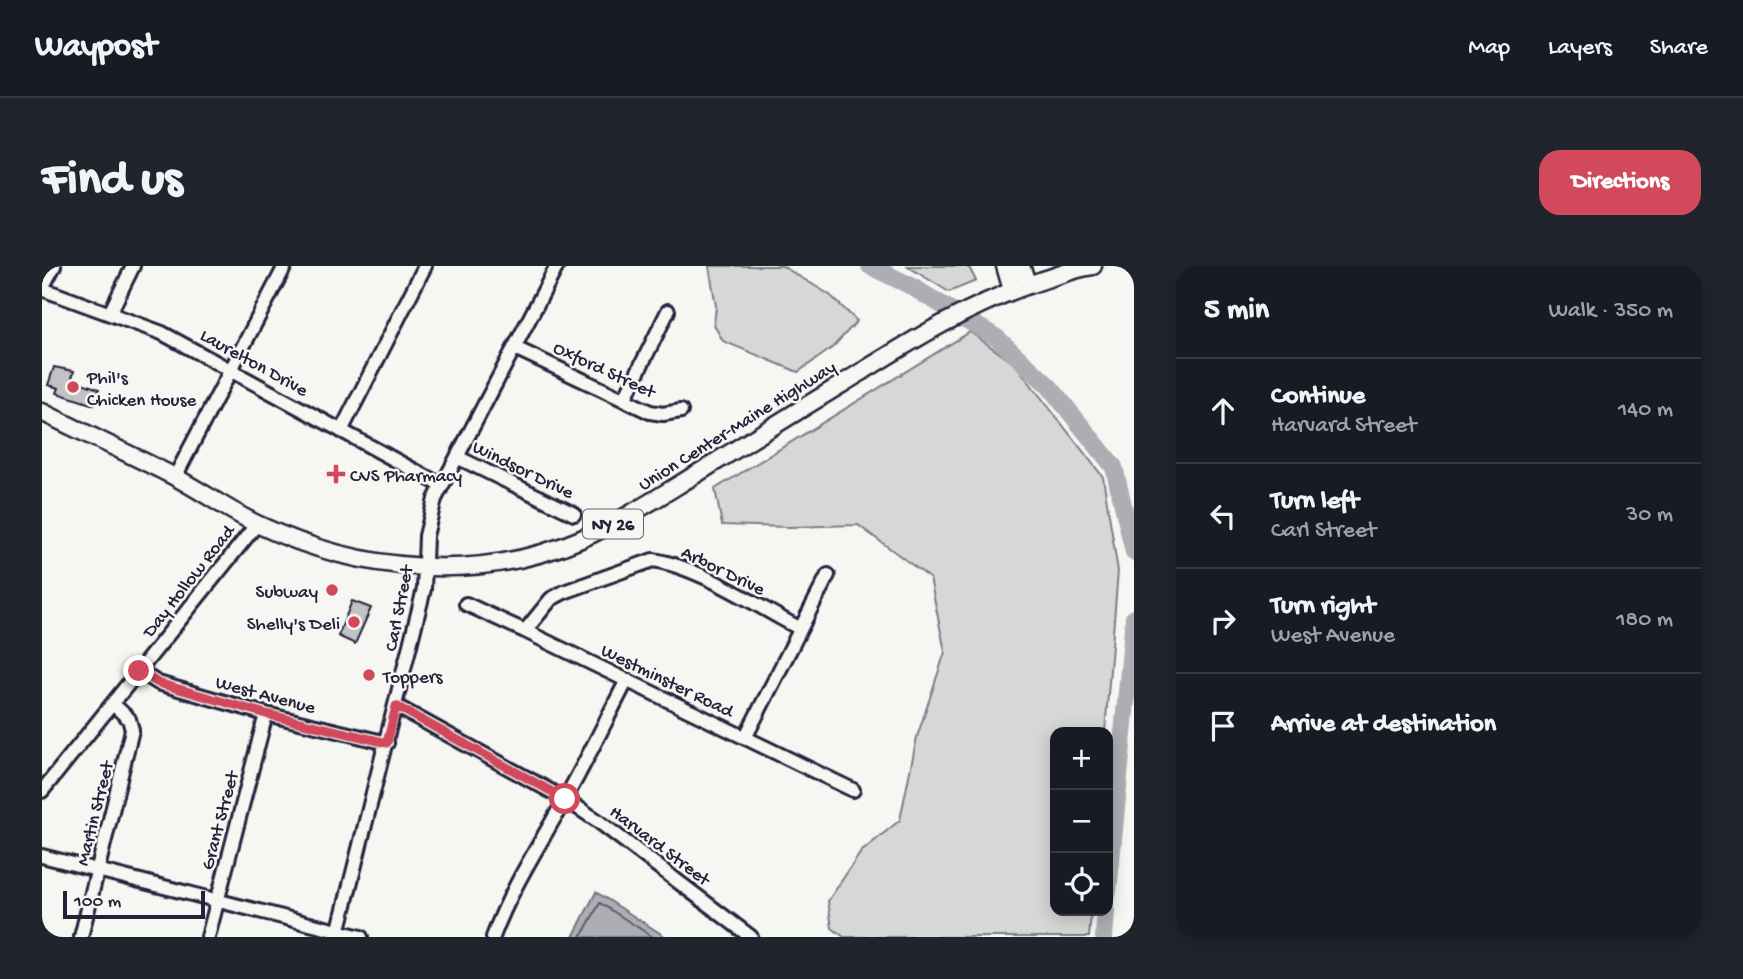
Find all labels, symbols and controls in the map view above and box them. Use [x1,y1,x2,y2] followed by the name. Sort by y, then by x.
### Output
[35,29,157,67] text: Waypost
[1468,34,1510,63] text: Map
[1548,34,1612,63] text: Layers
[1650,34,1708,63] text: Share
[1539,150,1701,215] button: Directions
[42,153,182,211] text: Find us
[1204,294,1269,329] text: 5 min
[1548,298,1673,325] text: Walk · 350 m
[195,325,311,403] street label: Laurelton Drive
[549,337,660,406] street label: Oxford Street
[635,356,841,497] street label: Union Center-Maine Highway
[86,368,196,413] place label: Phil's Chicken House
[65,379,81,395] marker: Phil's Chicken House
[1271,382,1365,413] text: Continue
[1204,392,1242,430] icon: ahead
[1618,397,1673,424] text: 140 m
[1271,413,1416,440] text: Harvard Street
[468,437,577,506] street label: Windsor Drive
[328,466,344,482] marker: CVS Pharmacy
[350,466,463,489] place label: CVS Pharmacy
[1271,487,1359,518] text: Turn left
[1204,497,1242,535] icon: left
[1626,502,1673,529] text: 30 m
[583,510,643,538] road number: NY 26
[1271,518,1376,545] text: Carl Street
[137,520,242,645] street label: Day Hollow Road
[677,542,768,602] street label: Arbor Drive
[381,562,420,654] street label: Carl Street
[256,582,319,605] place label: Subway
[324,582,340,598] marker: Subway
[1271,592,1375,623] text: Turn right
[1204,602,1242,640] icon: right
[1616,607,1673,634] text: 180 m
[247,614,340,637] place label: Shelly's Deli
[346,614,362,630] marker: Shelly's Deli
[1271,623,1395,650] text: West Avenue
[596,640,738,725] street label: Westminster Road
[123,655,154,686] route end
[361,667,377,683] marker: Toppers
[382,667,443,690] place label: Toppers
[213,672,318,721] street label: West Avenue
[1204,707,1242,745] icon: arrive
[1271,710,1496,741] text: Arrive at destination
[1050,727,1113,916] map controls
[1050,727,1113,790] button: +
[72,757,121,868] street label: Martin Street
[197,767,246,873] street label: Grant Street
[549,783,580,814] route start
[1050,790,1113,853] button: −
[604,801,716,893] street label: Harvard Street
[1050,853,1113,916] button: locate
[63,888,205,920] scale bar
[74,891,121,914] text: 100 m

